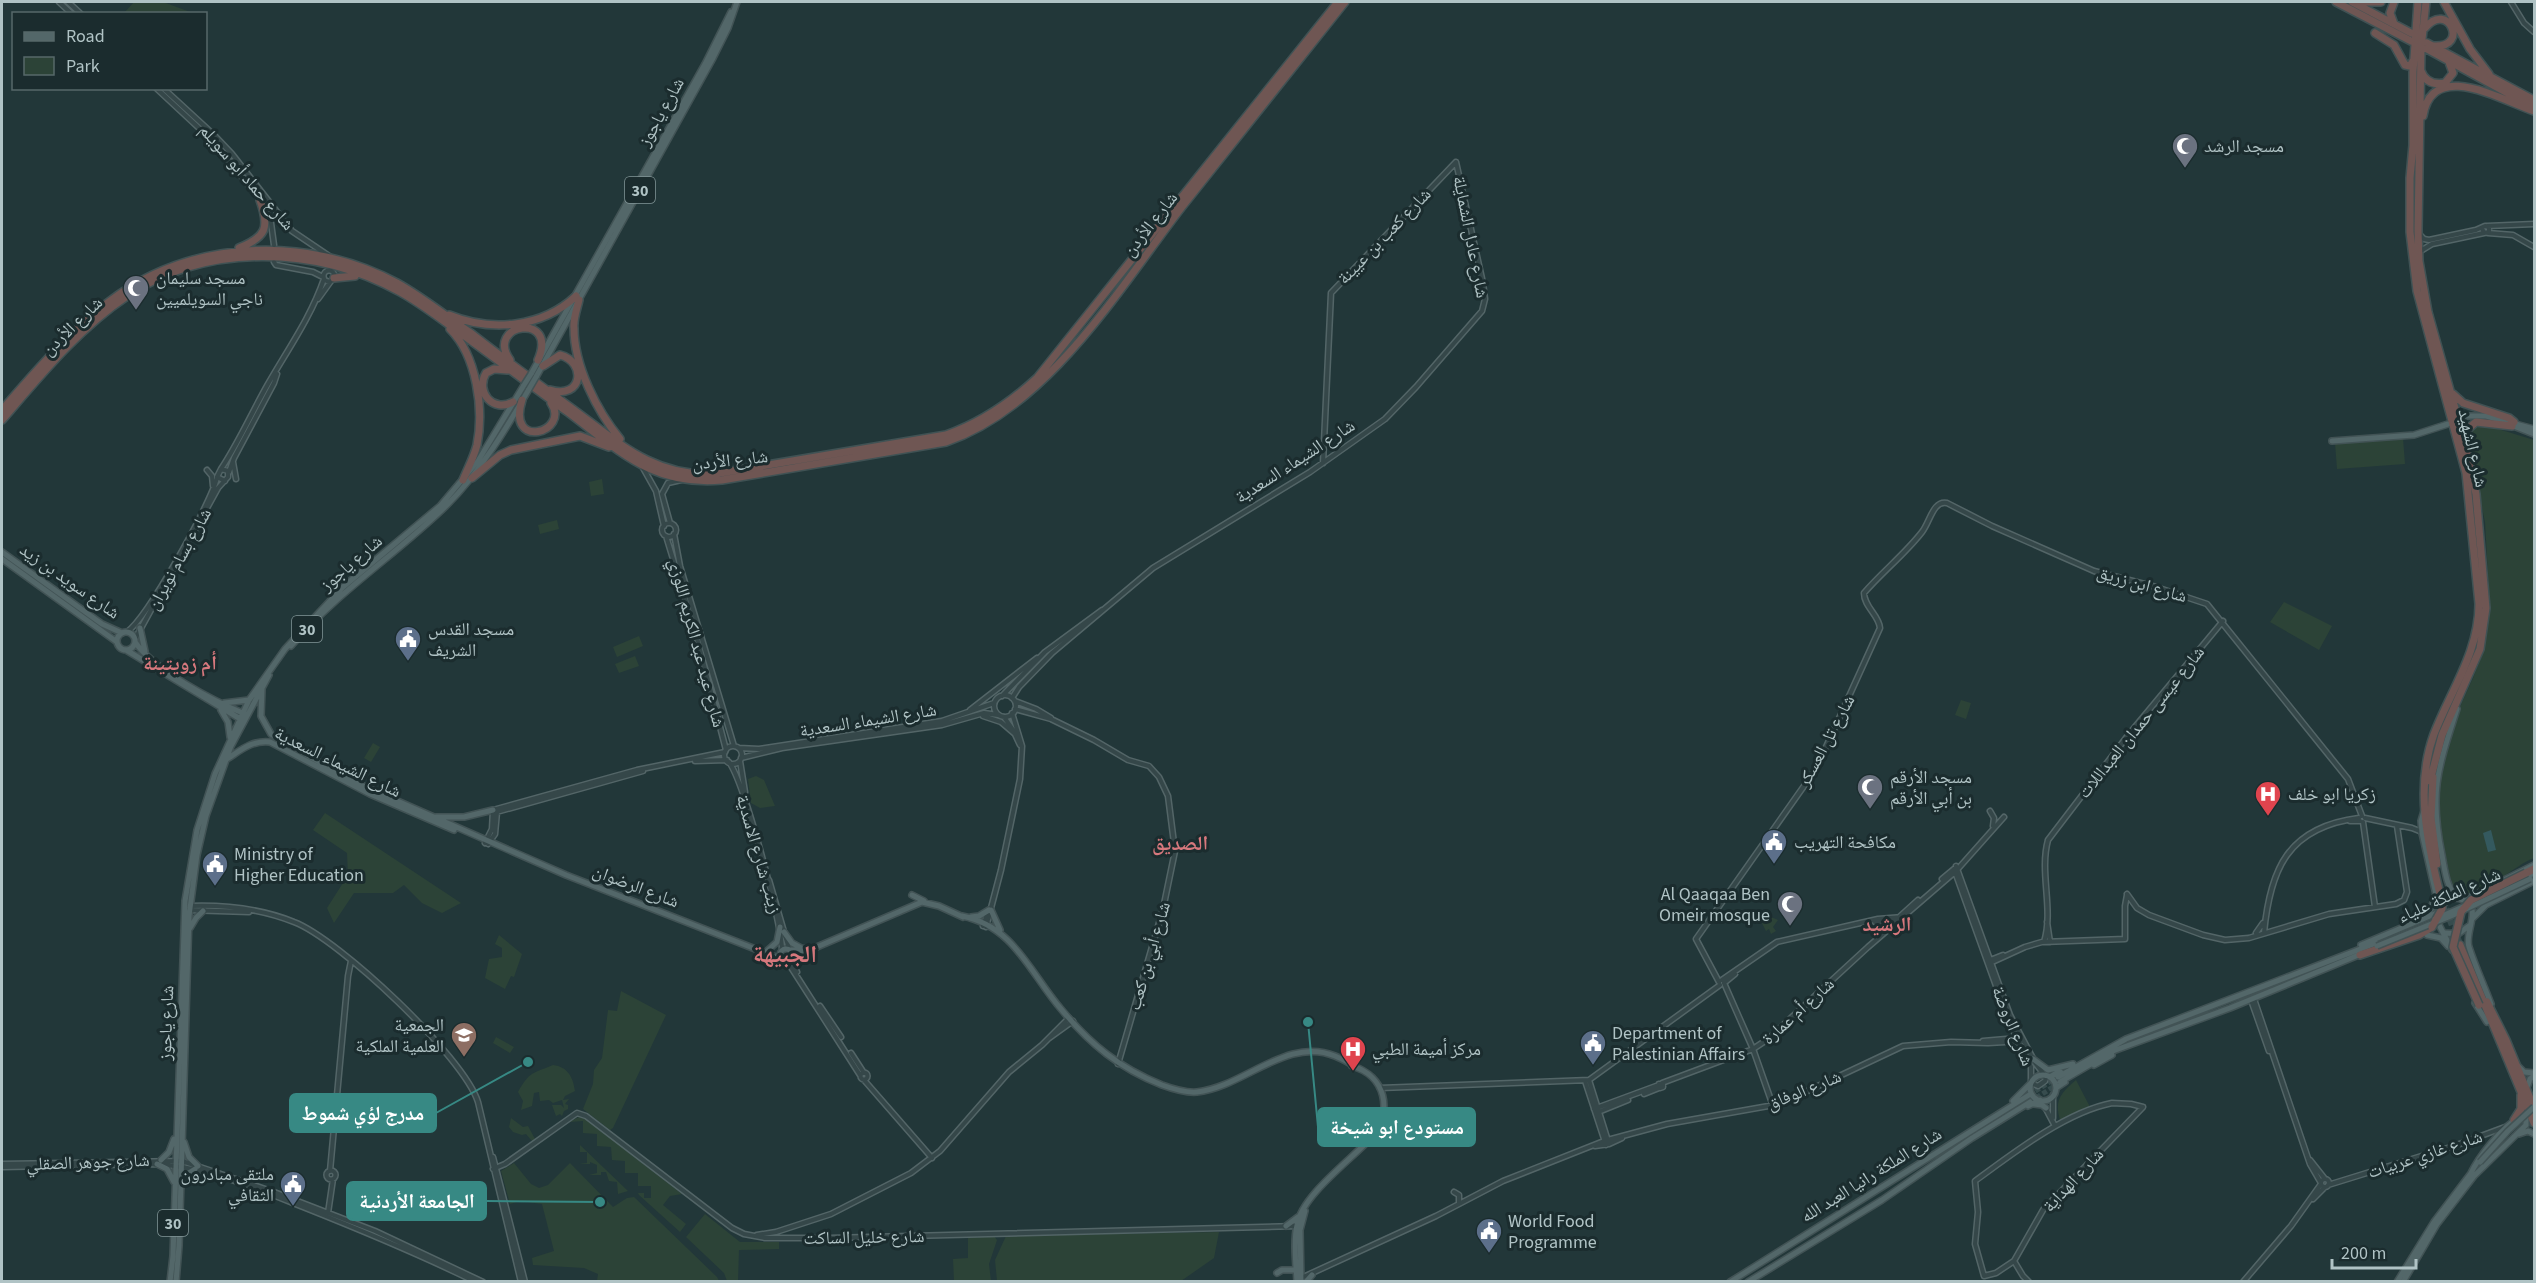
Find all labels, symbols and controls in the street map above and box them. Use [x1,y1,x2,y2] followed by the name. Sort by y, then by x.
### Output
[12,12,207,90] legend
[66,24,105,49] text: Road
[66,54,100,79] text: Park
[632,73,691,152] street label: شارع ياجوز
[193,119,300,236] street label: شارع حماد أبو سويلم
[2170,131,2200,169] mosque icon: مسجد الرشد
[2204,134,2284,159] place label: مسجد الرشد
[1446,174,1495,300] street label: شارع عادل الشمايلة
[625,177,655,203] road number: 30
[1332,182,1437,290] street label: شارع كعب بن عيينة
[1117,187,1184,262] street label: شارع الأردن
[156,266,263,314] place label: مسجد سليمان ناجي السويلميين
[121,273,151,311] mosque icon: مسجد سليمان ناجي السويلميين
[36,291,109,362] street label: شارع الأردن
[2451,406,2494,490] street label: شارع الشهيد
[1231,413,1360,510] street label: شارع الشيماء السعدية
[691,444,769,477] street label: شارع الأردن
[141,504,218,615] street label: شارع بسام نويران
[314,529,388,598] street label: شارع ياجوز
[15,538,125,625] street label: شارع سويد بن زيد
[660,556,731,731] street label: شارع عيد عبد الكريم اللوزي
[2094,560,2190,609] street label: شارع ابن زريق
[292,616,322,642] road number: 30
[428,617,514,663] place label: مسجد القدس الشريف
[393,624,423,662] public building icon: مسجد القدس الشريف
[2072,641,2211,804] street label: شارع عيسى حمدان العبداللات
[143,650,217,678] district label: أم زويتينة
[1791,691,1861,793] street label: شارع تل العسكر
[798,697,938,744] street label: شارع الشيماء السعدية
[270,721,405,804] street label: شارع الشيماء السعدية
[1890,765,1972,813] place label: مسجد الأرقم بن أبي الأرقم
[1855,772,1885,810] mosque icon: مسجد الأرقم بن أبي الأرقم
[2253,779,2283,817] hospital icon: زكريا ابو خلف
[2288,782,2376,807] place label: زكريا ابو خلف
[730,792,787,917] street label: زينب شارع الاسدية
[1759,827,1789,865] public building icon: مكافحة التهريب
[1152,830,1208,858] district label: الصديق
[1794,830,1896,855] place label: مكافحة التهريب
[234,842,364,888] place label: Ministry of Higher Education
[200,849,230,887] public building icon: Ministry of Higher Education
[589,859,683,914] street label: شارع الرضوان
[2394,862,2505,929] street label: شارع الملكة علياء
[1659,882,1770,928] place label: Al Qaaqaa Ben Omeir mosque
[1775,889,1805,927] mosque icon: Al Qaaqaa Ben Omeir mosque
[1122,899,1178,1014] street label: شارع أبي بن كعب
[1863,911,1911,939] district label: الرشيد
[753,937,817,972] district label: الجبيهة
[1757,972,1840,1051] street label: شارع أم عمارة
[1985,983,2040,1070] street label: شارع الروضة
[153,985,180,1062] street label: شارع ياجوز
[356,1013,444,1059] place label: الجمعية العلمية الملكية
[449,1020,479,1058] school or university icon: الجمعية العلمية الملكية
[1612,1021,1745,1067] place label: Department of Palestinian Affairs
[1578,1028,1608,1066] public building icon: Department of Palestinian Affairs
[1338,1034,1368,1072] hospital icon: مركز أميمة الطبي
[1372,1037,1481,1064] place label: مركز أميمة الطبي
[1763,1064,1845,1117] street label: شارع الوفاق
[290,1094,436,1132] callout: مدرج لؤي شموط
[302,1100,424,1129] text: مدرج لؤي شموط
[1318,1108,1475,1146] callout: مستودع ابو شيخة
[1330,1114,1464,1142] text: مستودع ابو شيخة
[1796,1122,1947,1229] street label: شارع الملكة رانيا العبد الله
[2365,1124,2486,1186] street label: شارع غازي عربيات
[2037,1143,2110,1218] street label: شارع الهداية
[26,1148,150,1179] street label: شارع جوهر الصقلي
[181,1162,274,1210] place label: ملتقى مبادرون الثقافي
[278,1169,308,1207] public building icon: ملتقى مبادرون الثقافي
[347,1182,486,1220] callout: الجامعة الأردنية
[359,1188,475,1216] text: الجامعة الأردنية
[1508,1209,1597,1255] place label: World Food Programme
[158,1210,188,1236] road number: 30
[1474,1216,1504,1254] public building icon: World Food Programme
[803,1224,925,1251] street label: شارع خليل الساكت
[2332,1232,2416,1270] scale bar
[2341,1241,2386,1266] text: 200 m

